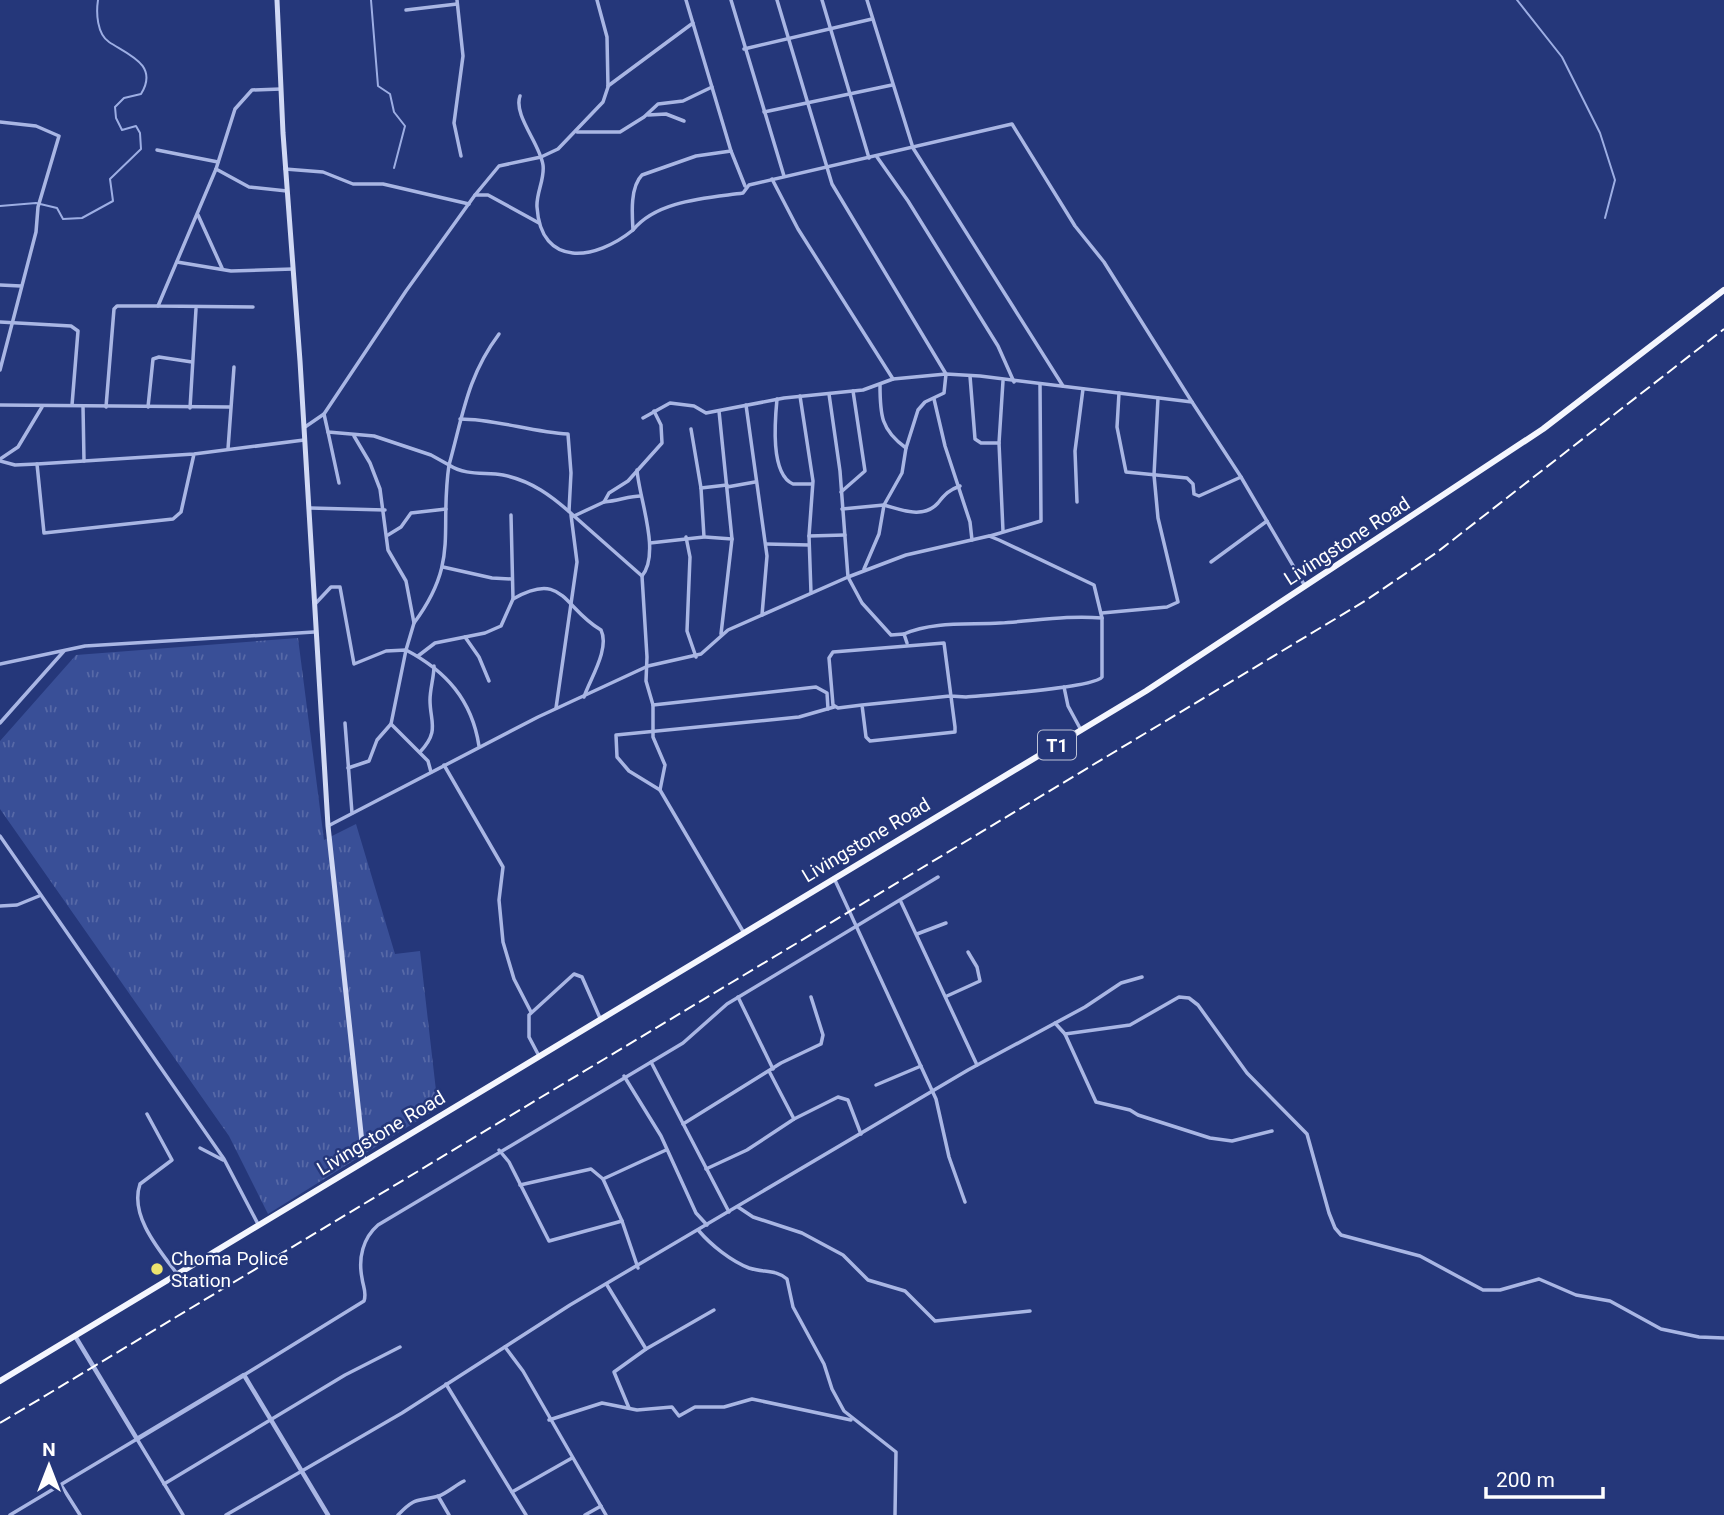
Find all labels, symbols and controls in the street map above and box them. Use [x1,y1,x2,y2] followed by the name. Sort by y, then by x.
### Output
[1280,492,1414,590] street label: Livingstone Road
[1038,730,1076,760] road number: T1
[798,793,934,887] street label: Livingstone Road
[313,1086,449,1180] street label: Livingstone Road
[171,1247,288,1292] place label: Choma Police Station
[149,1261,165,1277] marker: Choma Police Station
[14,1431,84,1501] north arrow
[42,1438,56,1461] text: N
[1486,1456,1603,1500] scale bar
[1496,1468,1555,1492] text: 200 m

